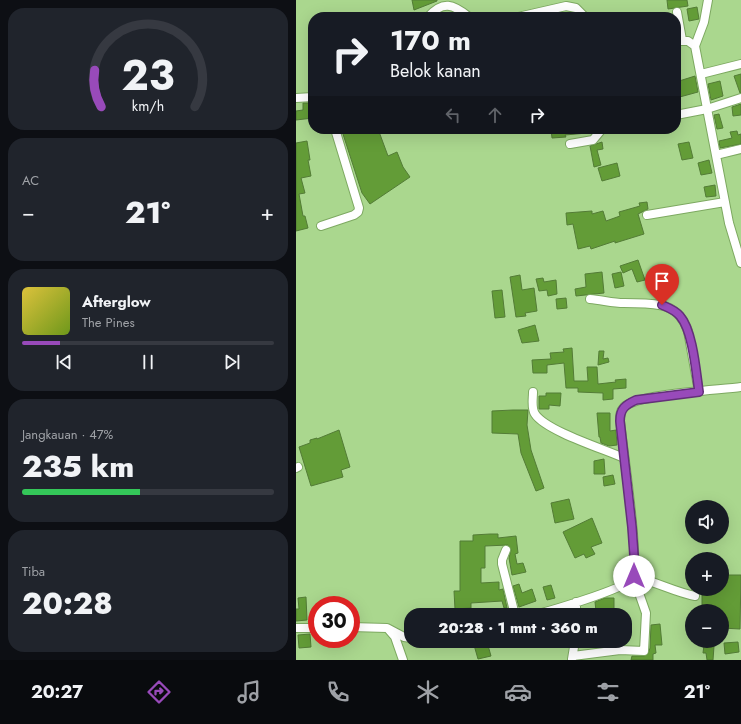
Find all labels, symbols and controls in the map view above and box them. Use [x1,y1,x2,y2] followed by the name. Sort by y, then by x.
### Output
[390,20,471,61] text: 170 m
[324,28,376,80] icon: right
[121,45,175,106] text: 23
[390,58,481,84] text: Belok kanan
[132,96,164,116] text: km/h
[442,104,464,126] icon: left
[484,104,506,126] icon: ahead
[526,104,548,126] icon: right
[22,171,39,190] text: AC
[125,191,170,234] text: 21°
[22,196,35,228] text: −
[260,196,274,228] text: +
[645,264,679,305] pin
[651,270,673,292] icon: arrive
[82,291,151,313] text: Afterglow
[82,313,135,332] text: The Pines
[53,351,75,373] icon: previous
[137,351,159,373] icon: pause
[221,351,243,373] icon: next
[22,425,113,444] text: Jangkauan · 47%
[22,445,134,488] text: 235 km
[685,500,729,648] map controls
[685,500,729,544] button: sound
[685,552,729,596] button: +
[613,555,655,597] position arrow
[22,562,45,581] text: Tiba
[22,582,113,625] text: 20:28
[308,596,360,648] speed limit sign: 30
[685,604,729,648] button: −
[438,617,598,639] text: 20:28 · 1 mnt · 360 m
[145,678,173,706] icon: directions
[235,678,263,706] icon: music
[324,678,352,706] icon: phone
[414,678,442,706] icon: climate
[504,678,532,706] icon: car
[594,678,622,706] icon: filters
[31,679,83,705] text: 20:27
[684,679,710,705] text: 21°

